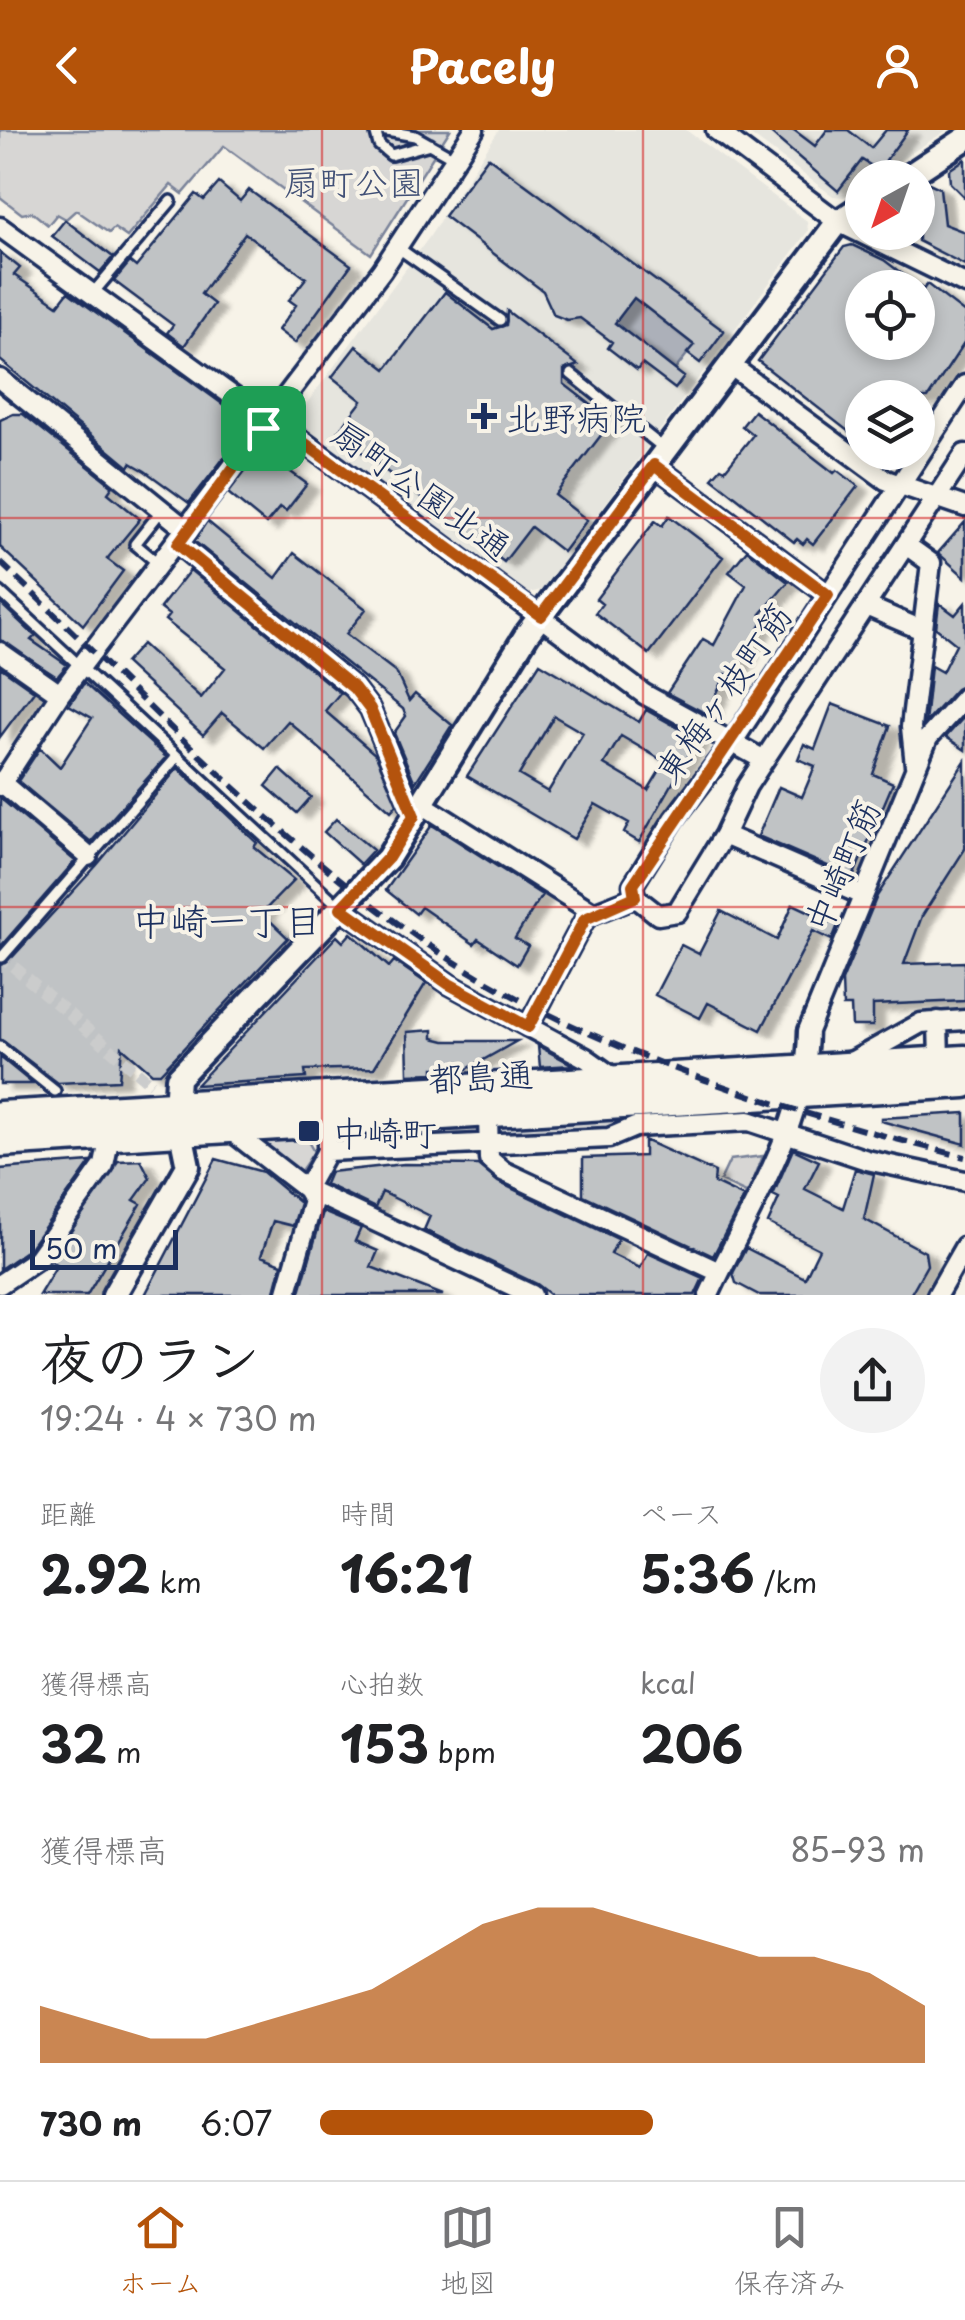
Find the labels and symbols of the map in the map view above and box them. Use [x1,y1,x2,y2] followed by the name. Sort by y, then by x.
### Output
[284,154,424,207] park label: 扇町公園
[845,160,935,250] north arrow
[221,386,306,471] pin
[506,390,646,443] place label: 北野病院
[471,403,497,429] marker: 北野病院
[322,406,524,572] street label: 扇町公園北通
[640,591,804,793] street label: 東梅ヶ枝町筋
[789,790,893,940] street label: 中崎町筋
[132,891,322,948] district label: 中崎一丁目
[427,1046,535,1104] street label: 都島通
[332,1105,437,1158] place label: 中崎町
[296,1118,322,1144] marker: 中崎町
[30,1225,178,1270] scale bar

